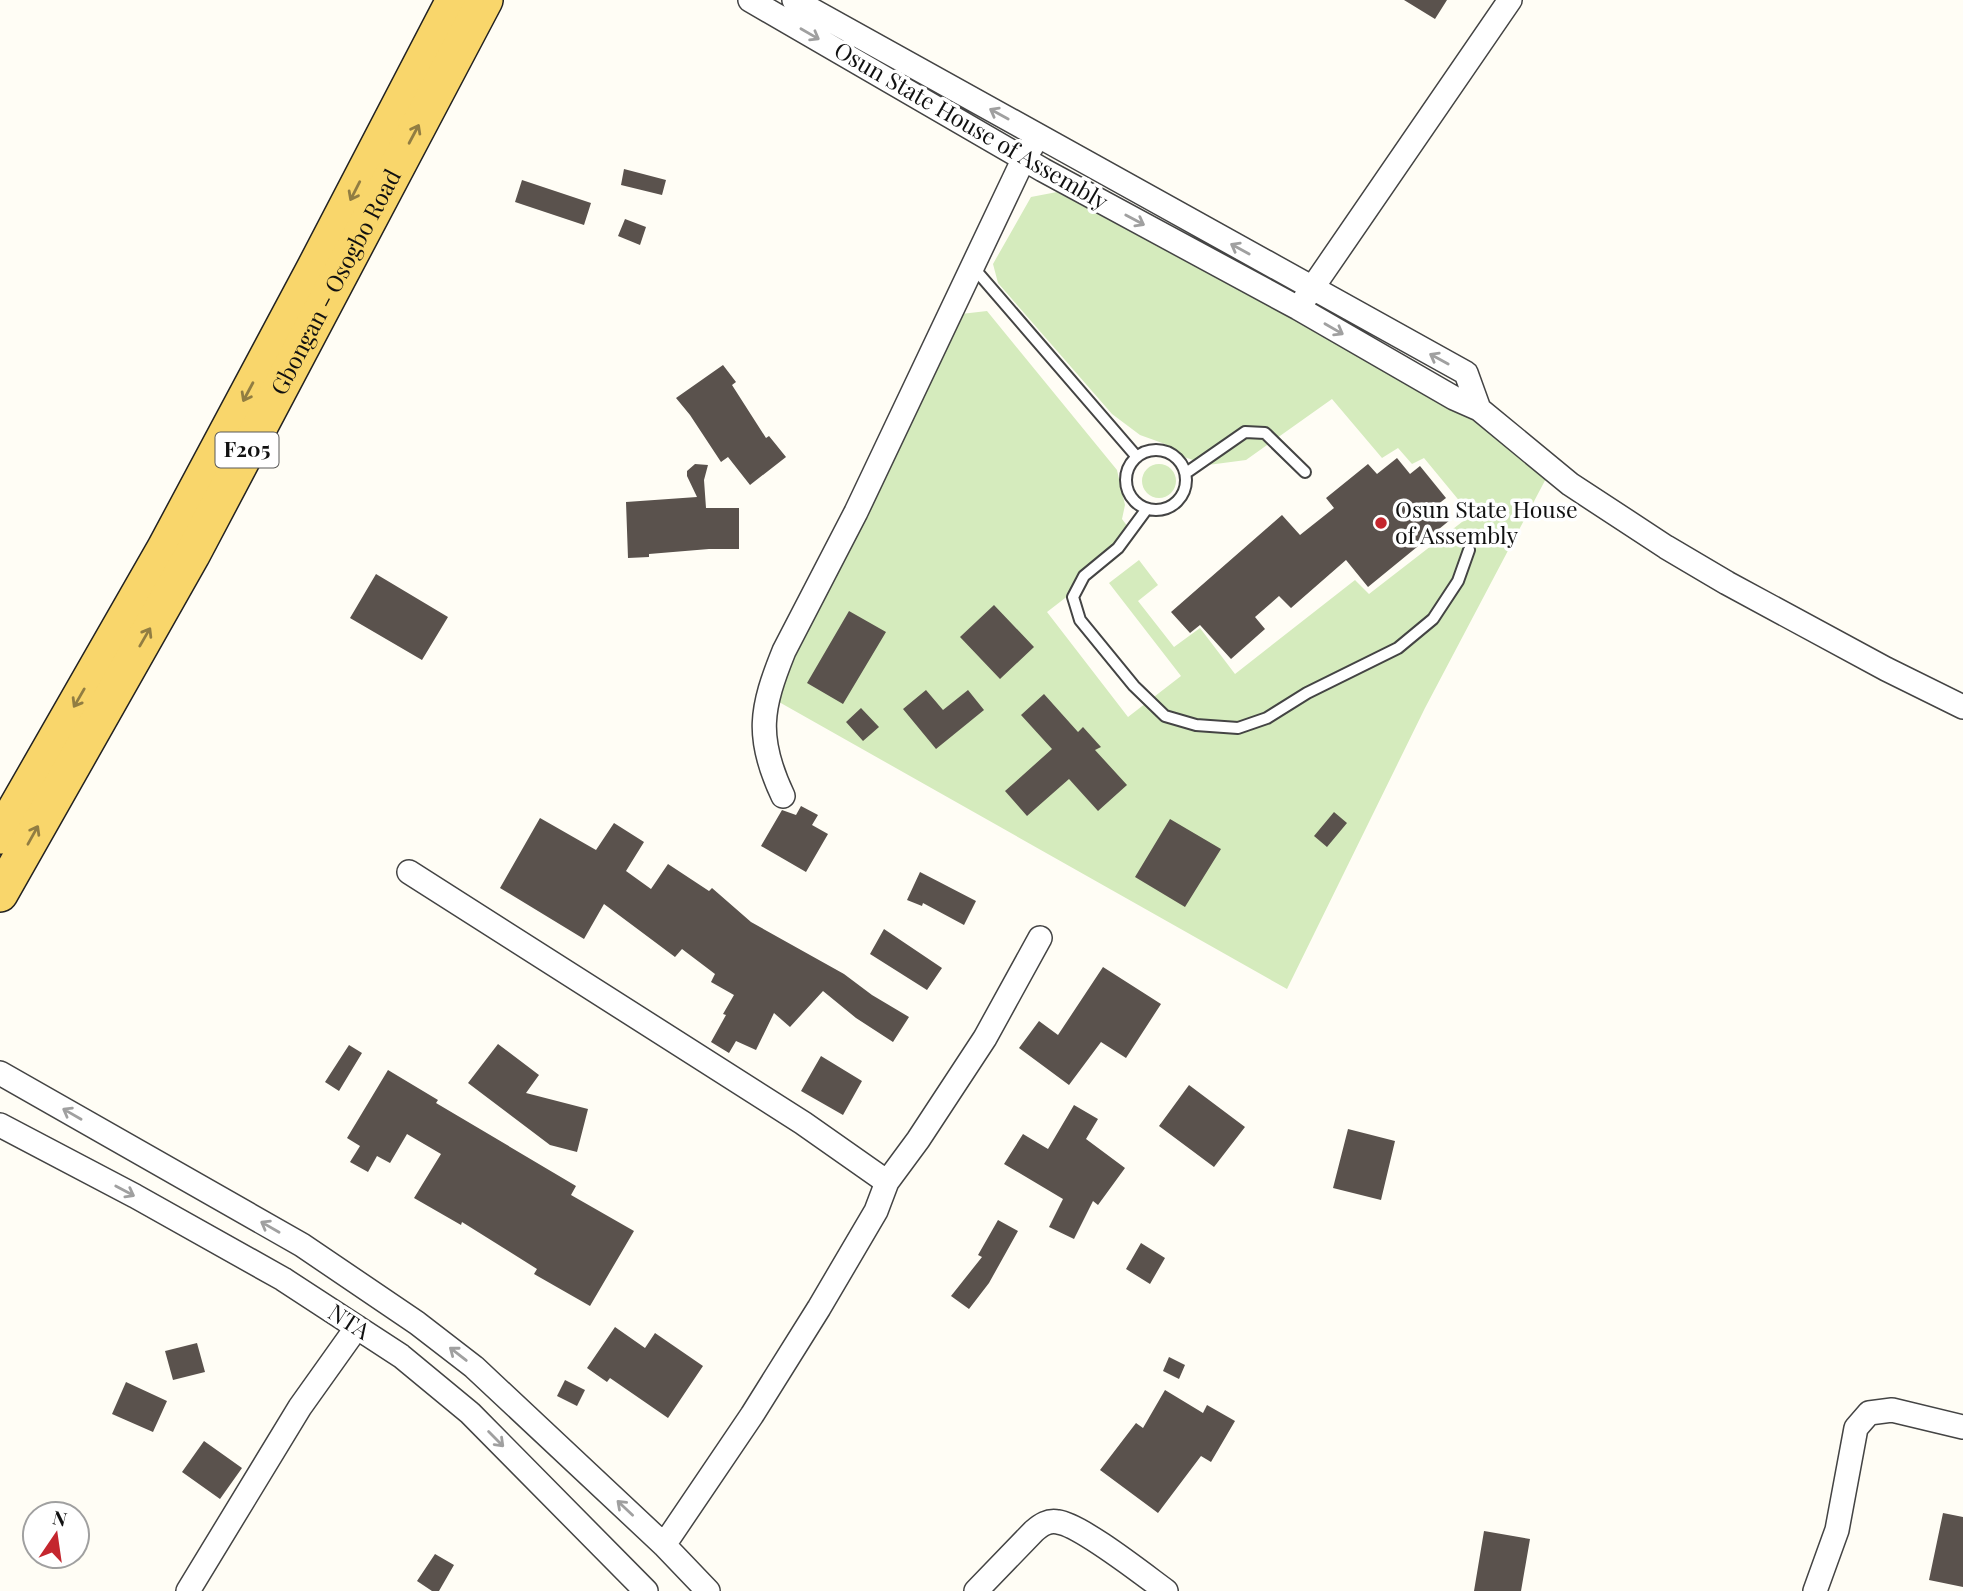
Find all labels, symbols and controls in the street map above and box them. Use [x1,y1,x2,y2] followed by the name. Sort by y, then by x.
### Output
[799,27,819,41] one-way arrow
[829,33,1115,216] street label: Osun State House of Assembly
[989,107,1009,121] one-way arrow
[408,124,422,144] one-way arrow
[262,163,407,400] street label: Gbongan - Osogbo Road
[347,180,361,201] one-way arrow
[1124,213,1145,227] one-way arrow
[1230,242,1251,255] one-way arrow
[1324,322,1344,336] one-way arrow
[1430,352,1450,366] one-way arrow
[241,381,255,402] one-way arrow
[216,433,278,468] road number: F205
[1395,493,1578,550] place label: Osun State House of Assembly
[1373,515,1389,531] marker: Osun State House of Assembly
[139,627,153,647] one-way arrow
[72,688,86,708] one-way arrow
[26,825,40,845] one-way arrow
[62,1107,83,1120] one-way arrow
[114,1185,135,1198] one-way arrow
[260,1220,280,1234] one-way arrow
[323,1296,377,1346] street label: NTA
[449,1347,468,1362] one-way arrow
[487,1431,504,1448] one-way arrow
[21,1500,91,1570] north arrow
[617,1500,634,1517] one-way arrow
[50,1503,70,1532] text: N

